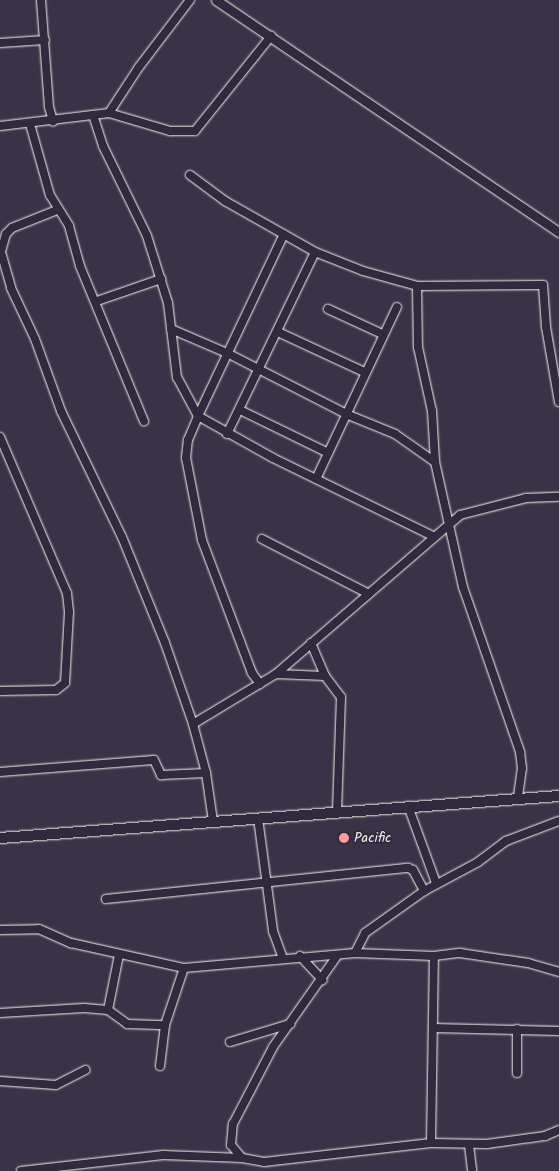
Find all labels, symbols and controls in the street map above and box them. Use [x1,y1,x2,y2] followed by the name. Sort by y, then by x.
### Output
[354,830,391,846] place label: Pacific
[338,832,350,844] marker: Pacific

